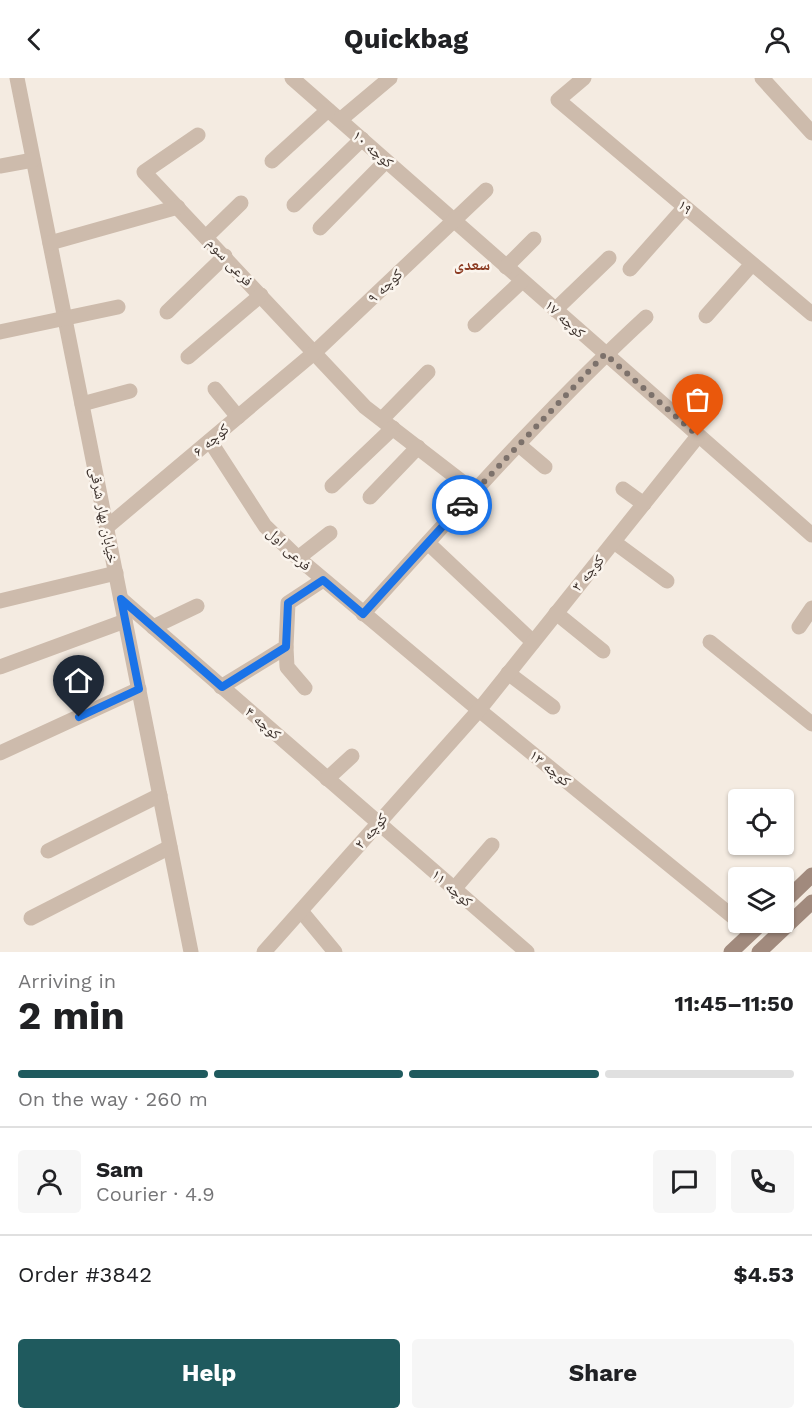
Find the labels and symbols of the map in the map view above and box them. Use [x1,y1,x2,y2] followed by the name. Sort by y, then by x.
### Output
[349,126,397,172] street label: کوچه ۱۰
[674,196,696,218] street label: ۱۹
[202,234,257,291] street label: فرعی سوم
[454,255,490,274] district label: سعدی
[364,265,406,307] street label: کوچه ۹
[541,296,589,342] street label: کوچه ۱۷
[672,374,723,436] pin
[189,420,233,460] street label: کوچه ۶
[85,465,122,565] street label: خیابان بهار شرقی
[432,475,492,535] courier
[262,523,315,575] street label: فرعی اول
[568,551,608,595] street label: کوچه ۳
[53,655,104,717] pin
[241,703,285,743] street label: کوچه ۴
[526,746,574,790] street label: کوچه ۱۳
[351,809,391,853] street label: کوچه ۲
[428,865,476,911] street label: کوچه ۱۱

